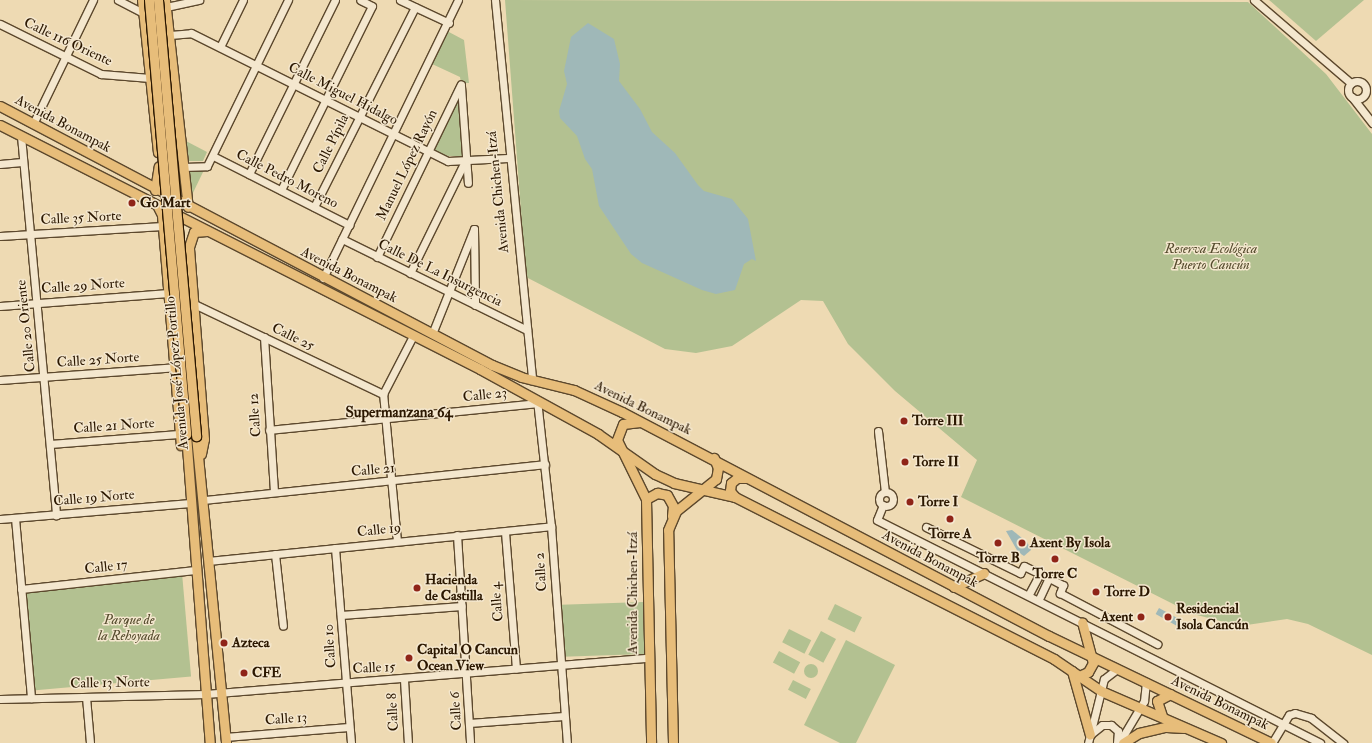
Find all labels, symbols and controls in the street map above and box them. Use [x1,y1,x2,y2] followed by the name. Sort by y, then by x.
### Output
[21,14,115,70] street label: Calle 116 Oriente
[285,59,401,129] street label: Calle Miguel Hidalgo
[12,92,114,156] street label: Avenida Bonampak
[373,107,441,223] street label: Manuel López Rayón
[309,112,353,176] street label: Calle Pípila
[483,130,513,254] street label: Avenida Chichen-Itzá
[233,146,341,212] street label: Calle Pedro Moreno
[140,195,190,211] place label: Go Mart
[127,198,137,208] marker: Go Mart
[40,207,122,229] street label: Calle 35 Norte
[375,236,505,310] street label: Calle De La Insurgencia
[1165,241,1257,274] park label: Reserva Ecológica Puerto Cancún
[298,243,400,307] street label: Avenida Bonampak
[41,275,125,297] street label: Calle 29 Norte
[13,279,39,373] street label: Calle 20 Oriente
[162,296,192,450] street label: Avenida José López Portillo
[269,320,317,354] street label: Calle 25
[56,349,140,371] street label: Calle 25 Norte
[592,377,694,439] street label: Avenida Bonampak
[462,384,508,406] street label: Calle 23
[245,392,265,438] street label: Calle 12
[345,404,453,422] district label: Supermanzana 64
[912,413,963,429] place label: Torre III
[73,415,155,437] street label: Calle 21 Norte
[899,416,909,426] marker: Torre III
[913,454,959,470] place label: Torre II
[900,457,910,467] marker: Torre II
[350,460,396,480] street label: Calle 21
[53,486,135,510] street label: Calle 19 Norte
[918,494,958,510] place label: Torre I
[905,497,915,507] marker: Torre I
[945,514,955,524] marker: Torre A
[356,519,402,541] street label: Calle 19
[928,526,972,542] place label: Torre A
[879,527,981,591] street label: Avenida Bonampak
[625,532,641,654] street label: Avenida Chichen-Itzá
[1030,535,1110,551] place label: Axent By Isola
[993,538,1003,548] marker: Torre B
[1017,538,1027,548] marker: Axent By Isola
[976,550,1020,566] place label: Torre B
[531,552,551,592] street label: Calle 2
[1050,554,1060,564] marker: Torre C
[84,556,128,578] street label: Calle 17
[1033,566,1077,582] place label: Torre C
[425,572,483,604] place label: Hacienda de Castilla
[487,582,507,622] street label: Calle 4
[412,583,422,593] marker: Hacienda de Castilla
[1104,584,1150,600] place label: Torre D
[1091,587,1101,597] marker: Torre D
[1176,601,1249,634] place label: Residencial Isola Cancún
[1100,609,1133,625] place label: Axent
[98,612,160,644] park label: Parque de la Rehoyada
[1136,612,1146,622] marker: Axent
[1163,612,1173,622] marker: Residencial Isola Cancún
[320,623,340,669] street label: Calle 10
[232,635,269,651] place label: Azteca
[219,638,229,648] marker: Azteca
[417,642,518,674] place label: Capital O Cancun Ocean View
[404,653,414,663] marker: Capital O Cancun Ocean View
[352,658,396,678] street label: Calle 15
[252,665,281,681] place label: CFE
[239,668,249,678] marker: CFE
[1169,672,1271,734] street label: Avenida Bonampak
[70,674,150,692] street label: Calle 13 Norte
[447,691,465,731] street label: Calle 6
[384,692,402,732] street label: Calle 8
[264,709,308,729] street label: Calle 13

